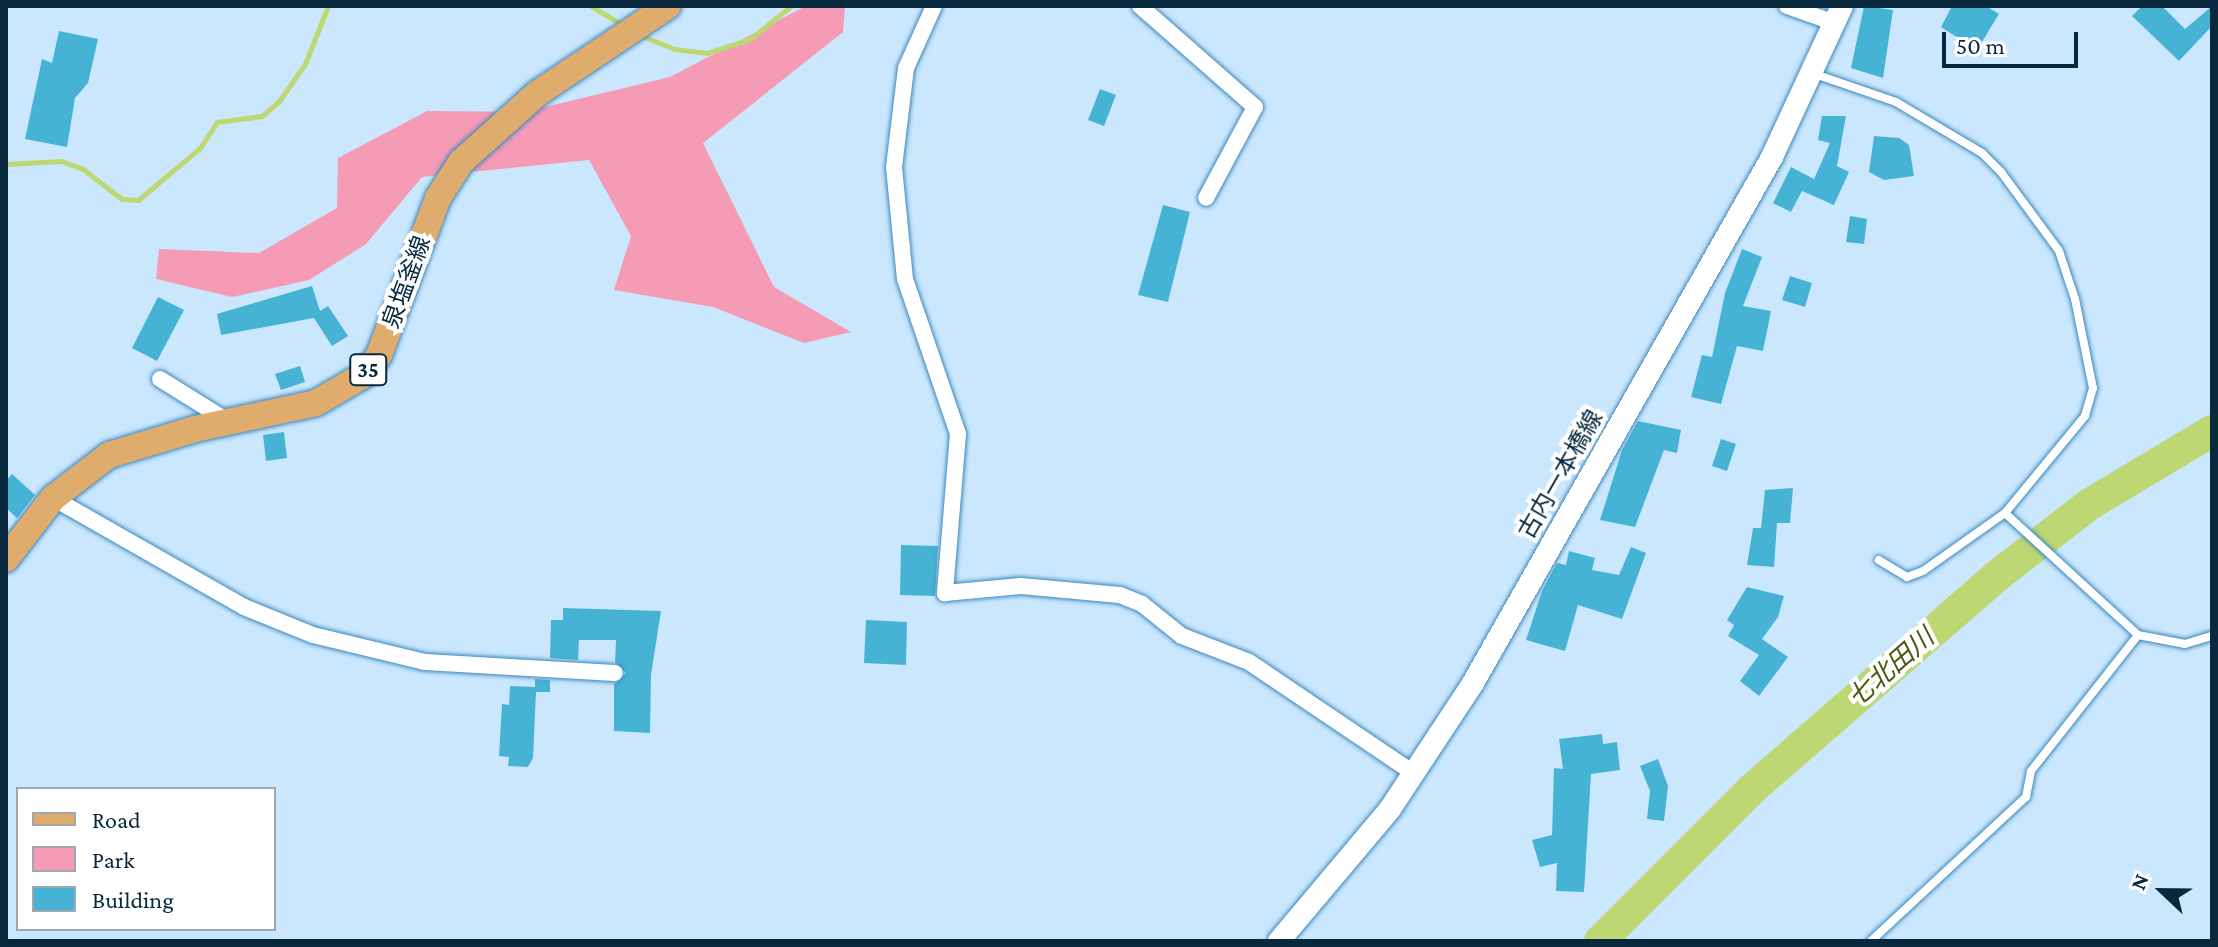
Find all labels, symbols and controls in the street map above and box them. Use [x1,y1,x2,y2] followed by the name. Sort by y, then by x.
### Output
[1946,16,2082,66] scale bar
[1956,32,2005,59] text: 50 m
[376,232,436,332] street label: 泉塩釜線
[348,352,388,388] road number: 35
[1512,404,1608,544] street label: 古内一本橋線
[1842,622,1940,714] water label: 七北田川
[16,787,276,931] legend
[92,806,141,833] text: Road
[92,846,135,873] text: Park
[2122,851,2202,931] north arrow
[2125,870,2154,893] text: N
[92,886,174,913] text: Building

